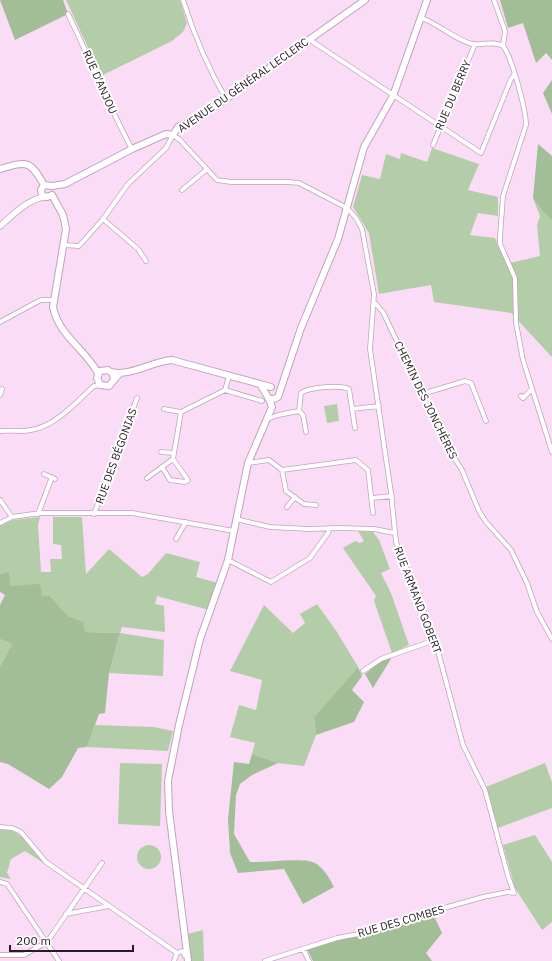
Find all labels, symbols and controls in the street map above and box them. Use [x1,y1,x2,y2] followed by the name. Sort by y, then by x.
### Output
[175,34,311,136] street label: AVENUE DU GÉNÉRAL LECLERC
[80,48,120,116] street label: RUE D'ANJOU
[432,57,474,132] street label: RUE DU BERRY
[391,339,461,461] street label: CHEMIN DES JONCHÈRES
[92,406,140,506] street label: RUE DES BÉGONIAS
[391,545,445,656] street label: RUE ARMAND GOBERT
[356,902,446,940] street label: RUE DES COMBES
[10,927,133,953] scale bar
[16,933,51,948] text: 200 m

